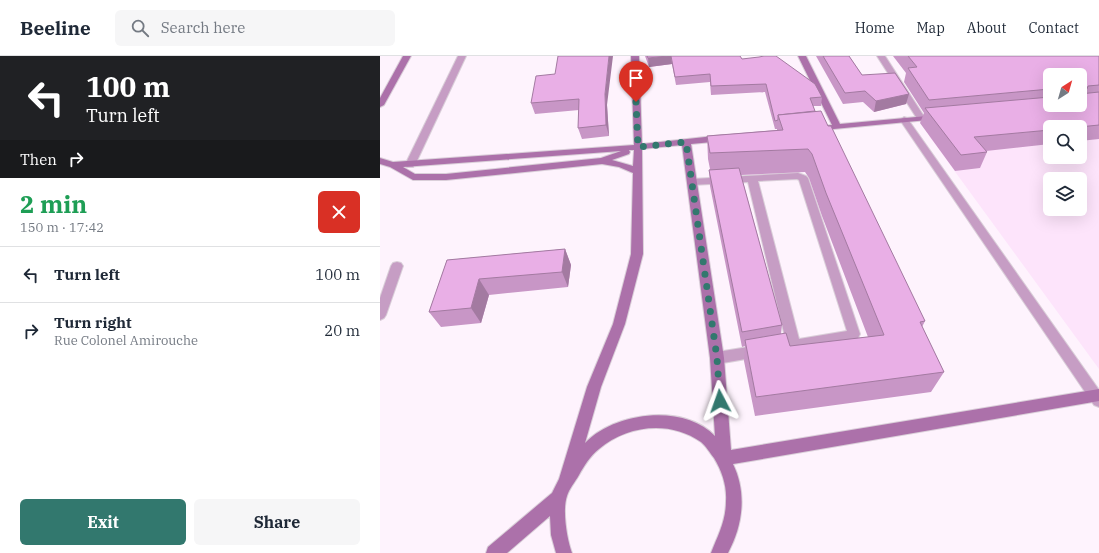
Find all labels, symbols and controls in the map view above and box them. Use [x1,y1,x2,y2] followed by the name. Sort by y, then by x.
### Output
[115,10,395,46] search box
[20,16,91,40] text: Beeline
[129,17,151,39] icon: search
[161,18,245,37] text: Search here
[855,19,894,37] text: Home
[916,19,945,37] text: Map
[967,19,1006,37] text: About
[1028,19,1079,37] text: Contact
[619,61,653,102] pin
[625,67,647,89] icon: arrive
[86,68,170,105] text: 100 m
[1043,68,1087,112] north arrow
[1043,68,1087,216] map controls
[20,72,72,124] icon: left
[86,104,160,127] text: Turn left
[1043,120,1087,164] button: search
[65,148,87,170] icon: right
[20,150,57,169] text: Then
[1043,172,1087,216] button: layers
[20,188,87,220] text: 2 min
[318,191,360,233] button: close
[20,219,104,236] text: 150 m · 17:42
[20,264,42,286] icon: left
[54,265,120,284] text: Turn left
[315,265,360,284] text: 100 m
[54,313,132,332] text: Turn right
[20,320,42,342] icon: right
[324,321,360,340] text: 20 m
[54,332,198,349] text: Rue Colonel Amirouche
[699,380,741,422] position arrow
[20,499,186,545] button: Exit
[194,499,360,545] button: Share

